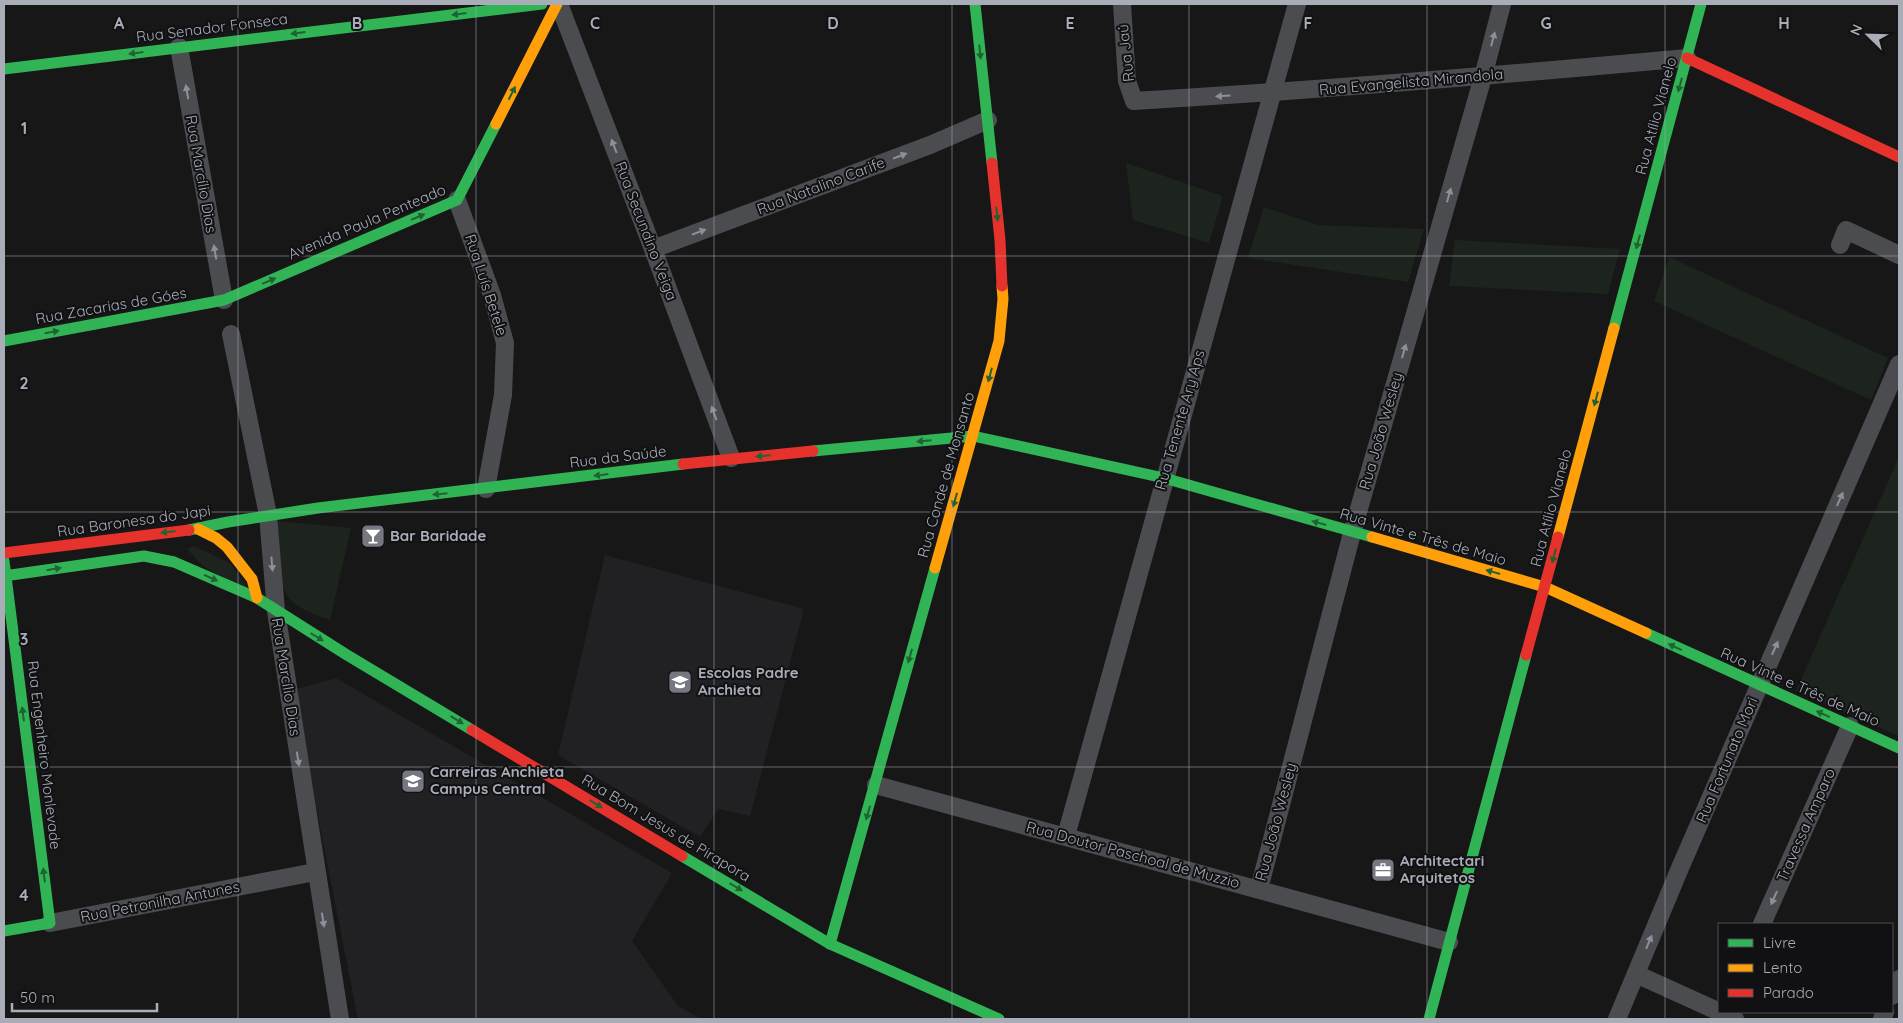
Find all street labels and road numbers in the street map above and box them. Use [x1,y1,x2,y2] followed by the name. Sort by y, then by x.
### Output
[135,9,289,46] street label: Rua Senador Fonseca
[1113,23,1138,83] street label: Rua Jaú
[1631,55,1680,177] street label: Rua Atílio Vianelo
[1318,64,1504,99] street label: Rua Evangelista Mirandola
[182,113,221,234] street label: Rua Marcílio Dias
[754,152,887,219] street label: Rua Natalino Carife
[611,159,682,303] street label: Rua Secundino Veiga
[285,180,449,263] street label: Avenida Paula Penteado
[461,232,512,338] street label: Rua Luís Betele
[34,283,188,328] street label: Rua Zacarias de Góes
[1150,348,1209,492] street label: Rua Tenente Ary Aps
[1355,370,1406,492] street label: Rua João Wesley
[913,390,978,560] street label: Rua Conde de Monsanto
[568,441,667,472] street label: Rua da Saúde
[1526,447,1575,569] street label: Rua Atílio Vianelo
[56,500,212,541] street label: Rua Baronesa do Japi
[1338,504,1509,569] street label: Rua Vinte e Três de Maio
[268,616,305,737] street label: Rua Marcílio Dias
[1718,643,1883,730] street label: Rua Vinte e Três de Maio
[23,659,66,850] street label: Rua Engenheiro Monlevade
[1691,694,1762,826] street label: Rua Fortunato Mori
[1251,761,1300,883] street label: Rua João Wesley
[1772,765,1839,885] street label: Travessa Amparo
[579,770,754,885] street label: Rua Bom Jesus de Pirapora
[1024,817,1242,892] street label: Rua Doutor Paschoal de Muzzio
[79,877,241,926] street label: Rua Petronilha Antunes

